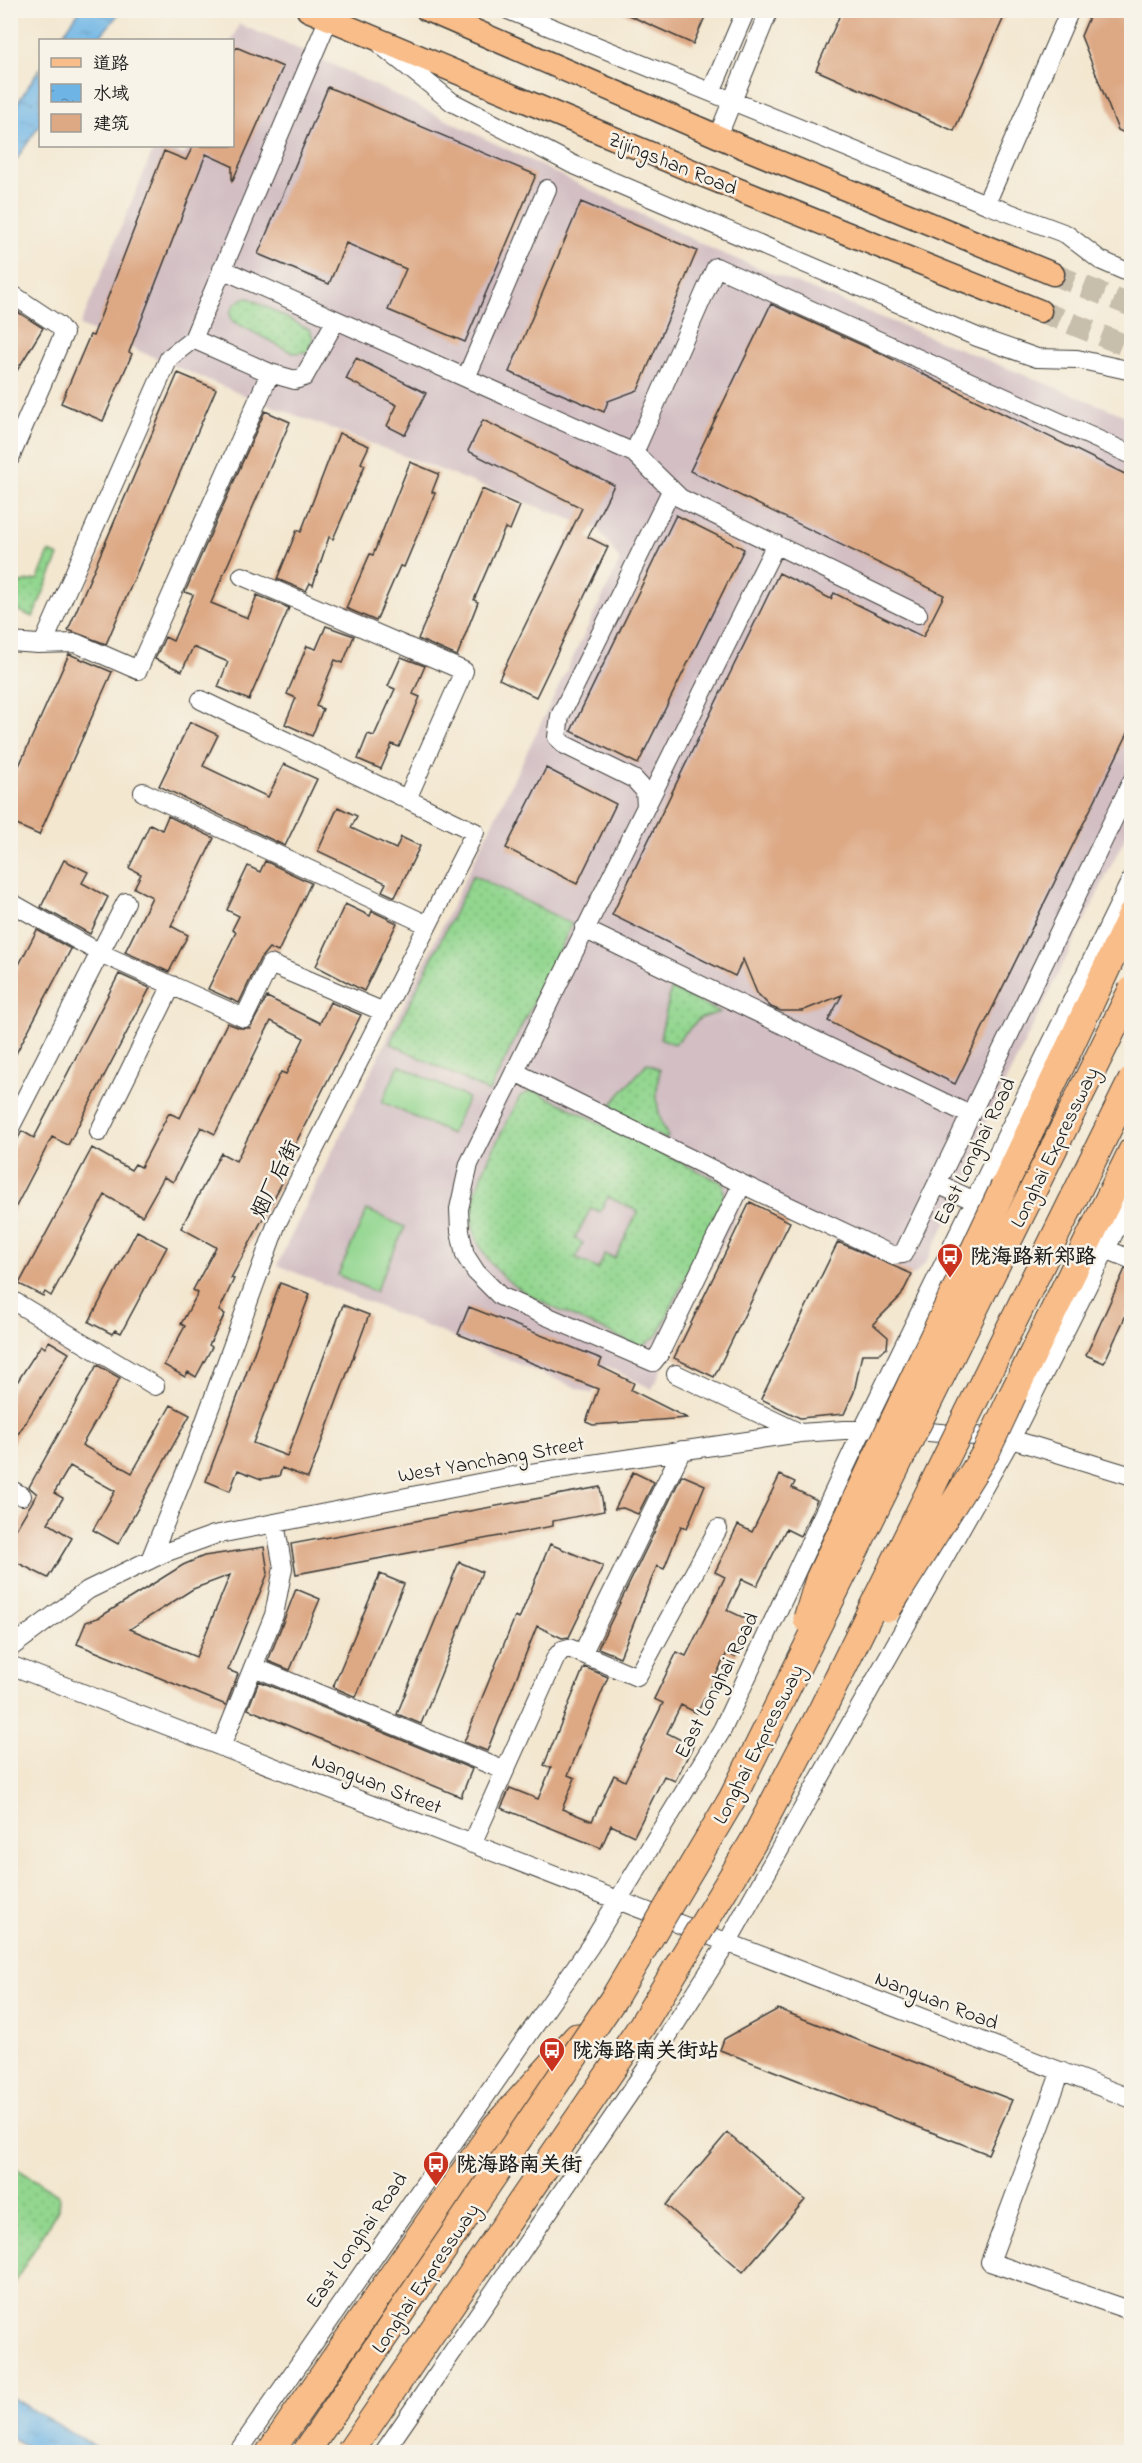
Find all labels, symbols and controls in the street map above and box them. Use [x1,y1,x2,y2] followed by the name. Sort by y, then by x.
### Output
[39,39,234,147] legend
[93,52,129,78] text: 道路
[93,82,129,108] text: 水域
[93,112,129,138] text: 建筑
[602,125,741,206] street label: Zijingshan Road
[1004,1062,1110,1234] street label: Longhai Expressway
[927,1073,1026,1232] street label: East Longhai Road
[245,1136,309,1224] street label: 烟厂后街
[935,1241,965,1279] bus stop icon: 陇海路新郑路
[970,1243,1096,1273] place label: 陇海路新郑路
[396,1430,587,1494] street label: West Yanchang Street
[668,1607,770,1765] street label: East Longhai Road
[707,1660,815,1831] street label: Longhai Expressway
[306,1746,446,1825] street label: Nanguan Street
[870,1965,1002,2041] street label: Nanguan Road
[537,2035,567,2073] bus stop icon: 陇海路南关街站
[572,2037,719,2067] place label: 陇海路南关街站
[421,2149,451,2187] bus stop icon: 陇海路南关街
[456,2151,582,2181] place label: 陇海路南关街
[299,2167,418,2317] street label: East Longhai Road
[365,2198,490,2361] street label: Longhai Expressway

